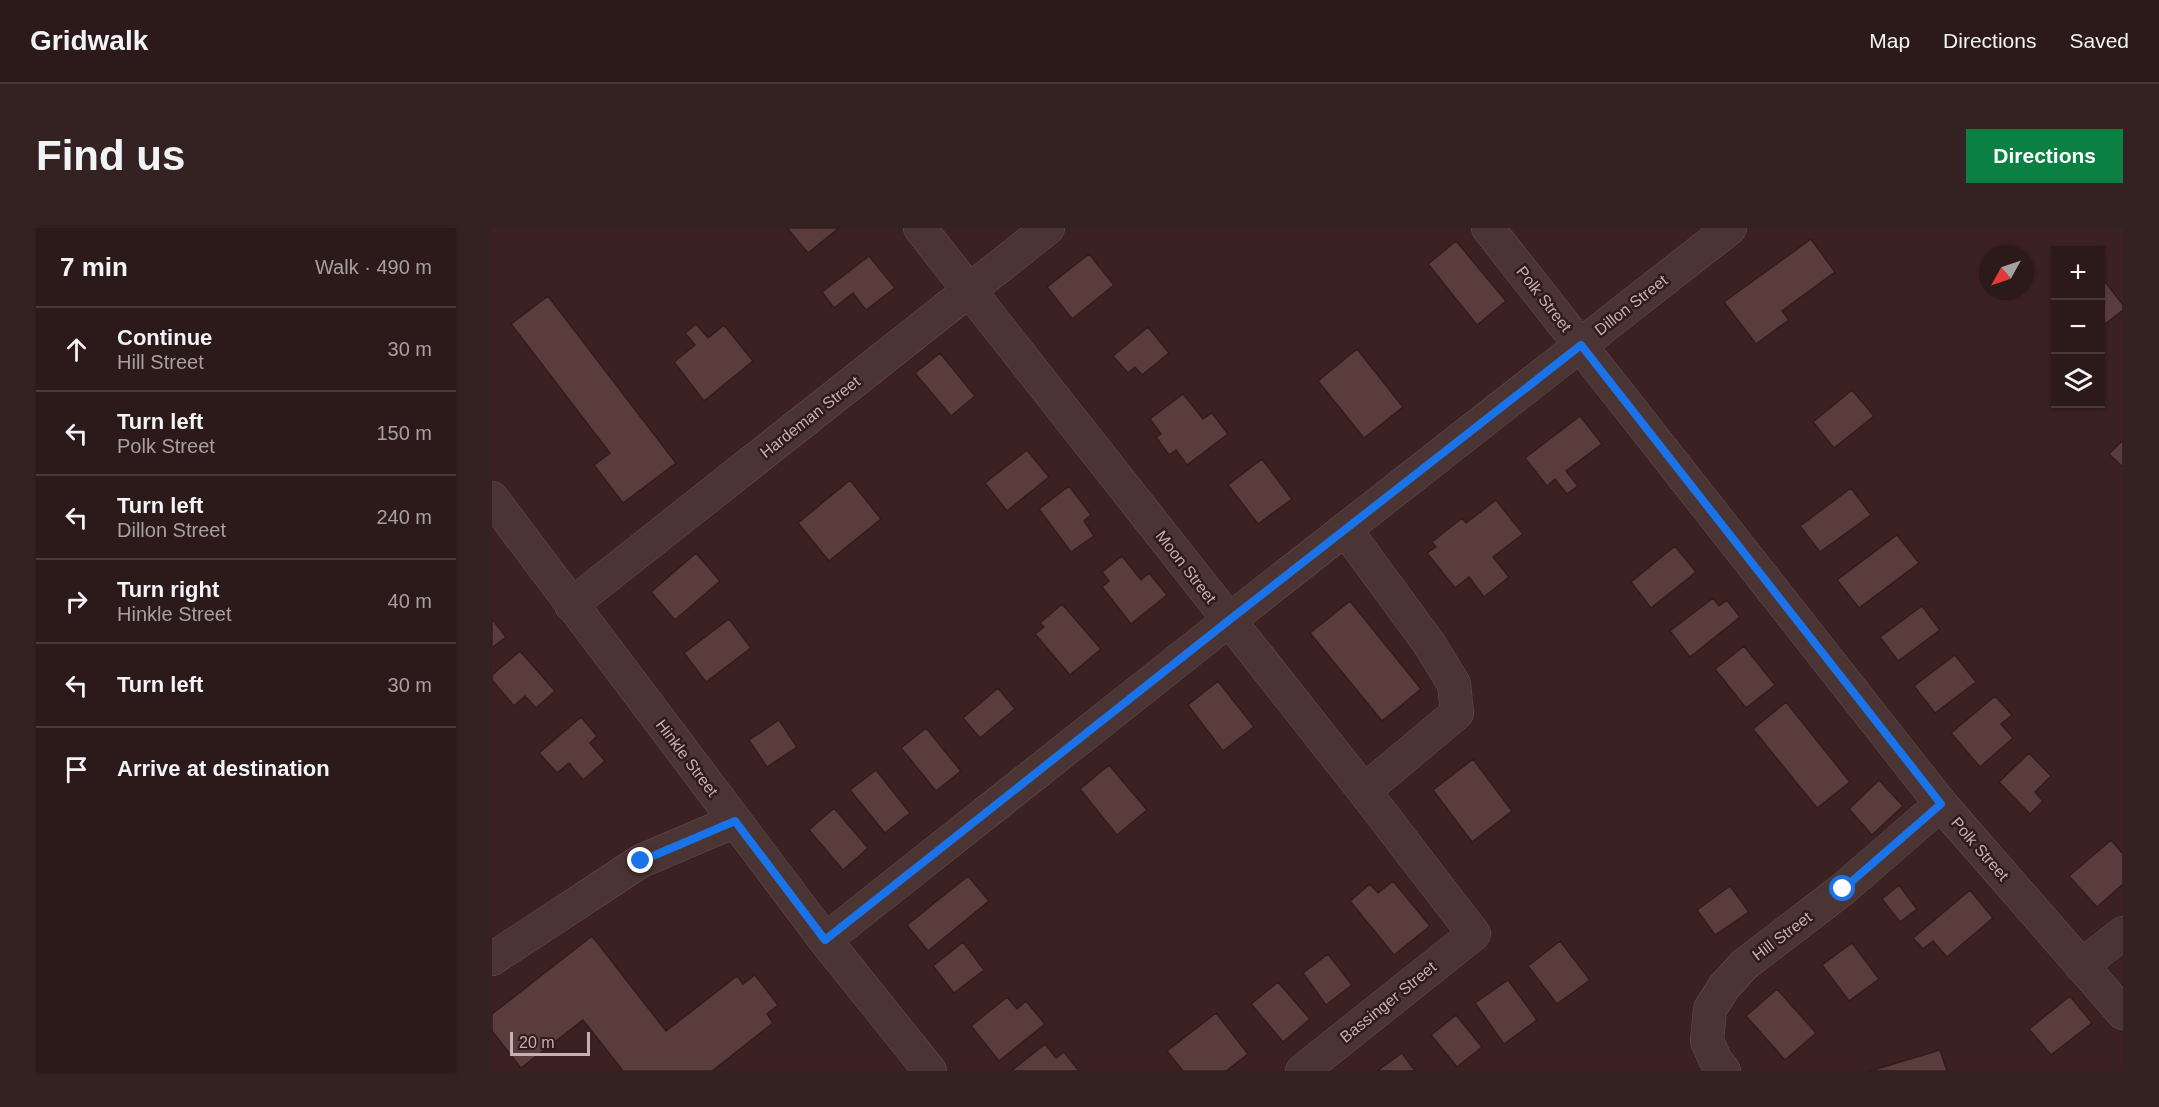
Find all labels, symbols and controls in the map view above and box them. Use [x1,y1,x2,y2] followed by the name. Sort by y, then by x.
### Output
[30,25,148,56] text: Gridwalk
[1869,29,1910,52] text: Map
[1943,29,2036,52] text: Directions
[2069,29,2129,52] text: Saved
[1966,129,2123,183] button: Directions
[36,132,185,179] text: Find us
[1979,246,2033,300] north arrow
[2051,246,2105,408] map controls
[2051,246,2105,300] button: +
[60,252,128,282] text: 7 min
[315,256,432,278] text: Walk · 490 m
[1513,263,1575,336] street label: Polk Street
[1591,271,1671,339] street label: Dillon Street
[2051,300,2105,354] button: −
[117,325,212,350] text: Continue
[60,333,93,366] icon: ahead
[388,338,432,360] text: 30 m
[117,351,204,373] text: Hill Street
[2051,354,2105,408] button: layers
[757,372,864,461] street label: Hardeman Street
[117,409,203,434] text: Turn left
[60,417,93,450] icon: left
[376,422,432,444] text: 150 m
[117,435,215,457] text: Polk Street
[117,493,203,518] text: Turn left
[60,501,93,534] icon: left
[376,506,432,528] text: 240 m
[117,519,226,541] text: Dillon Street
[1152,527,1220,607] street label: Moon Street
[117,577,219,602] text: Turn right
[60,585,93,618] icon: right
[388,590,432,612] text: 40 m
[117,603,232,625] text: Hinkle Street
[60,669,93,702] icon: left
[117,672,203,697] text: Turn left
[388,674,432,696] text: 30 m
[653,716,722,800] street label: Hinkle Street
[60,753,93,786] icon: arrive
[117,756,330,781] text: Arrive at destination
[1948,814,2012,885] street label: Polk Street
[627,847,653,873] route end
[1829,875,1855,901] route start
[1749,908,1815,964] street label: Hill Street
[1337,958,1440,1046] street label: Bassinger Street
[510,1029,590,1056] scale bar
[519,1034,555,1051] text: 20 m

